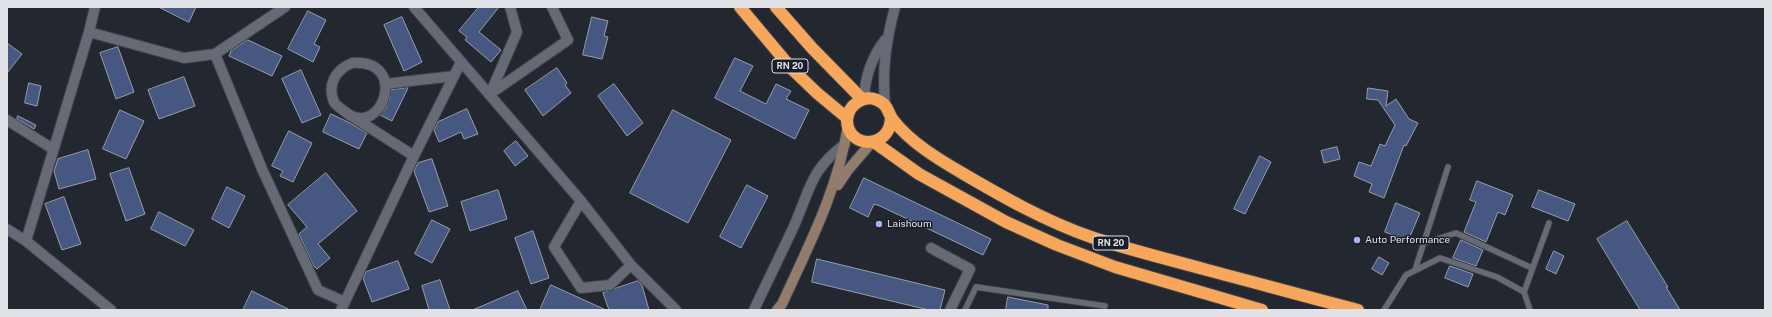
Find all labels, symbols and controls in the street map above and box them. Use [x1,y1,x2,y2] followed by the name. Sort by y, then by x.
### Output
[772,59,808,73] road number: RN 20
[887,218,932,230] place label: Laishoum
[874,219,884,229] marker: Laishoum
[1365,234,1450,246] place label: Auto Performance
[1352,235,1362,245] marker: Auto Performance
[1093,236,1129,250] road number: RN 20

